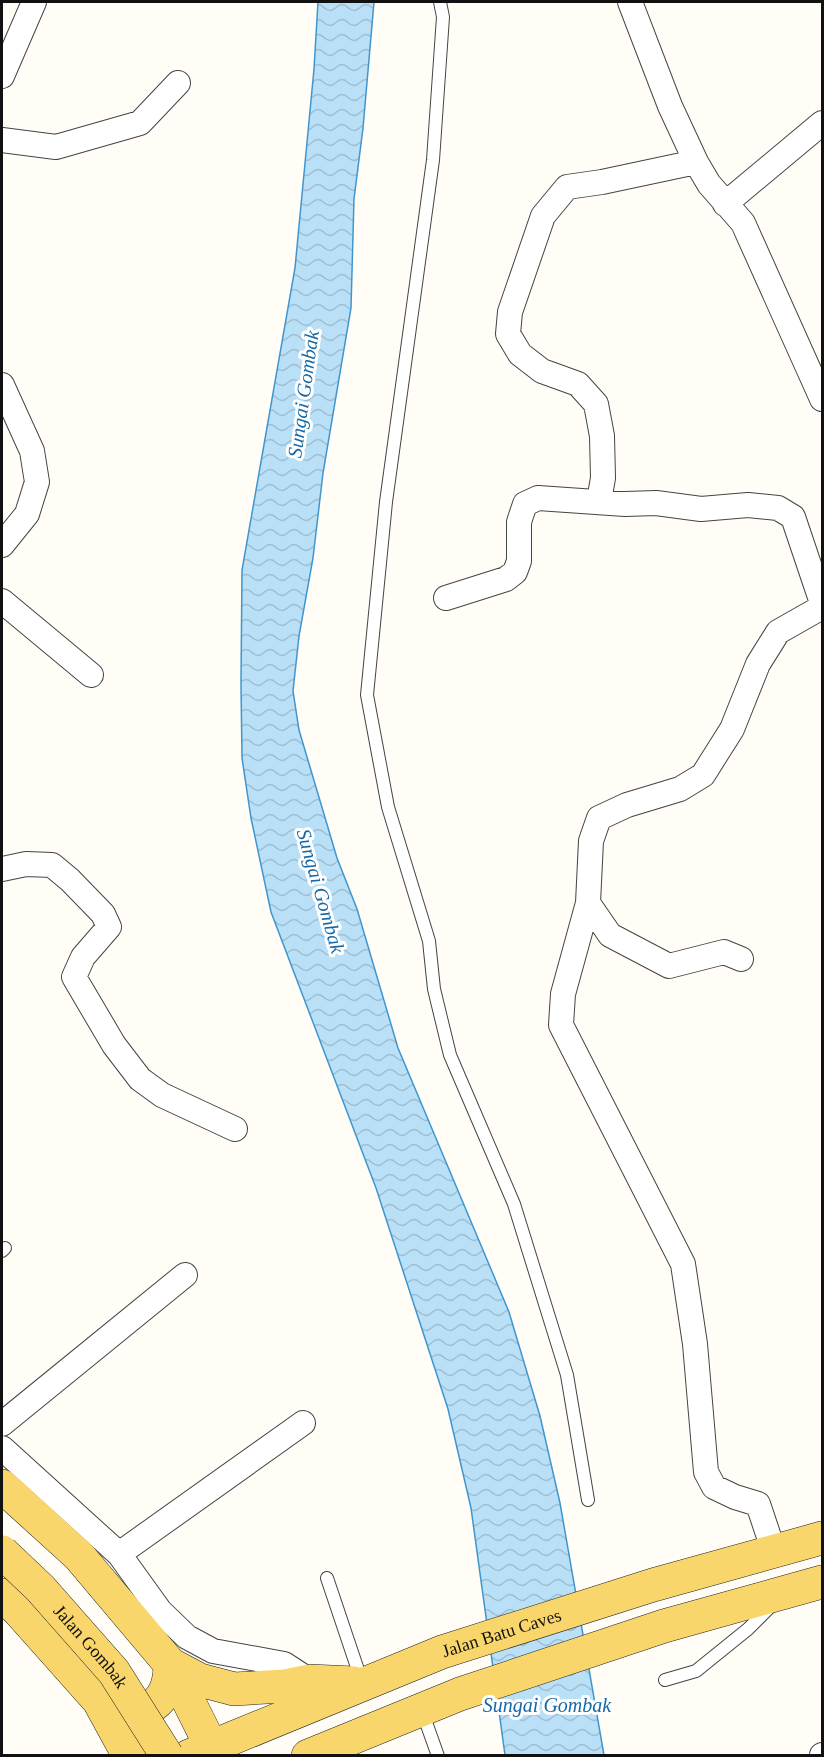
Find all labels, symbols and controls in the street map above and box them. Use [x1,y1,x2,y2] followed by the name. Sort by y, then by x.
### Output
[283,328,324,459] water label: Sungai Gombak
[292,826,350,957] water label: Sungai Gombak
[50,1601,132,1692] street label: Jalan Gombak
[439,1605,564,1661] street label: Jalan Batu Caves
[483,1694,612,1717] water label: Sungai Gombak

